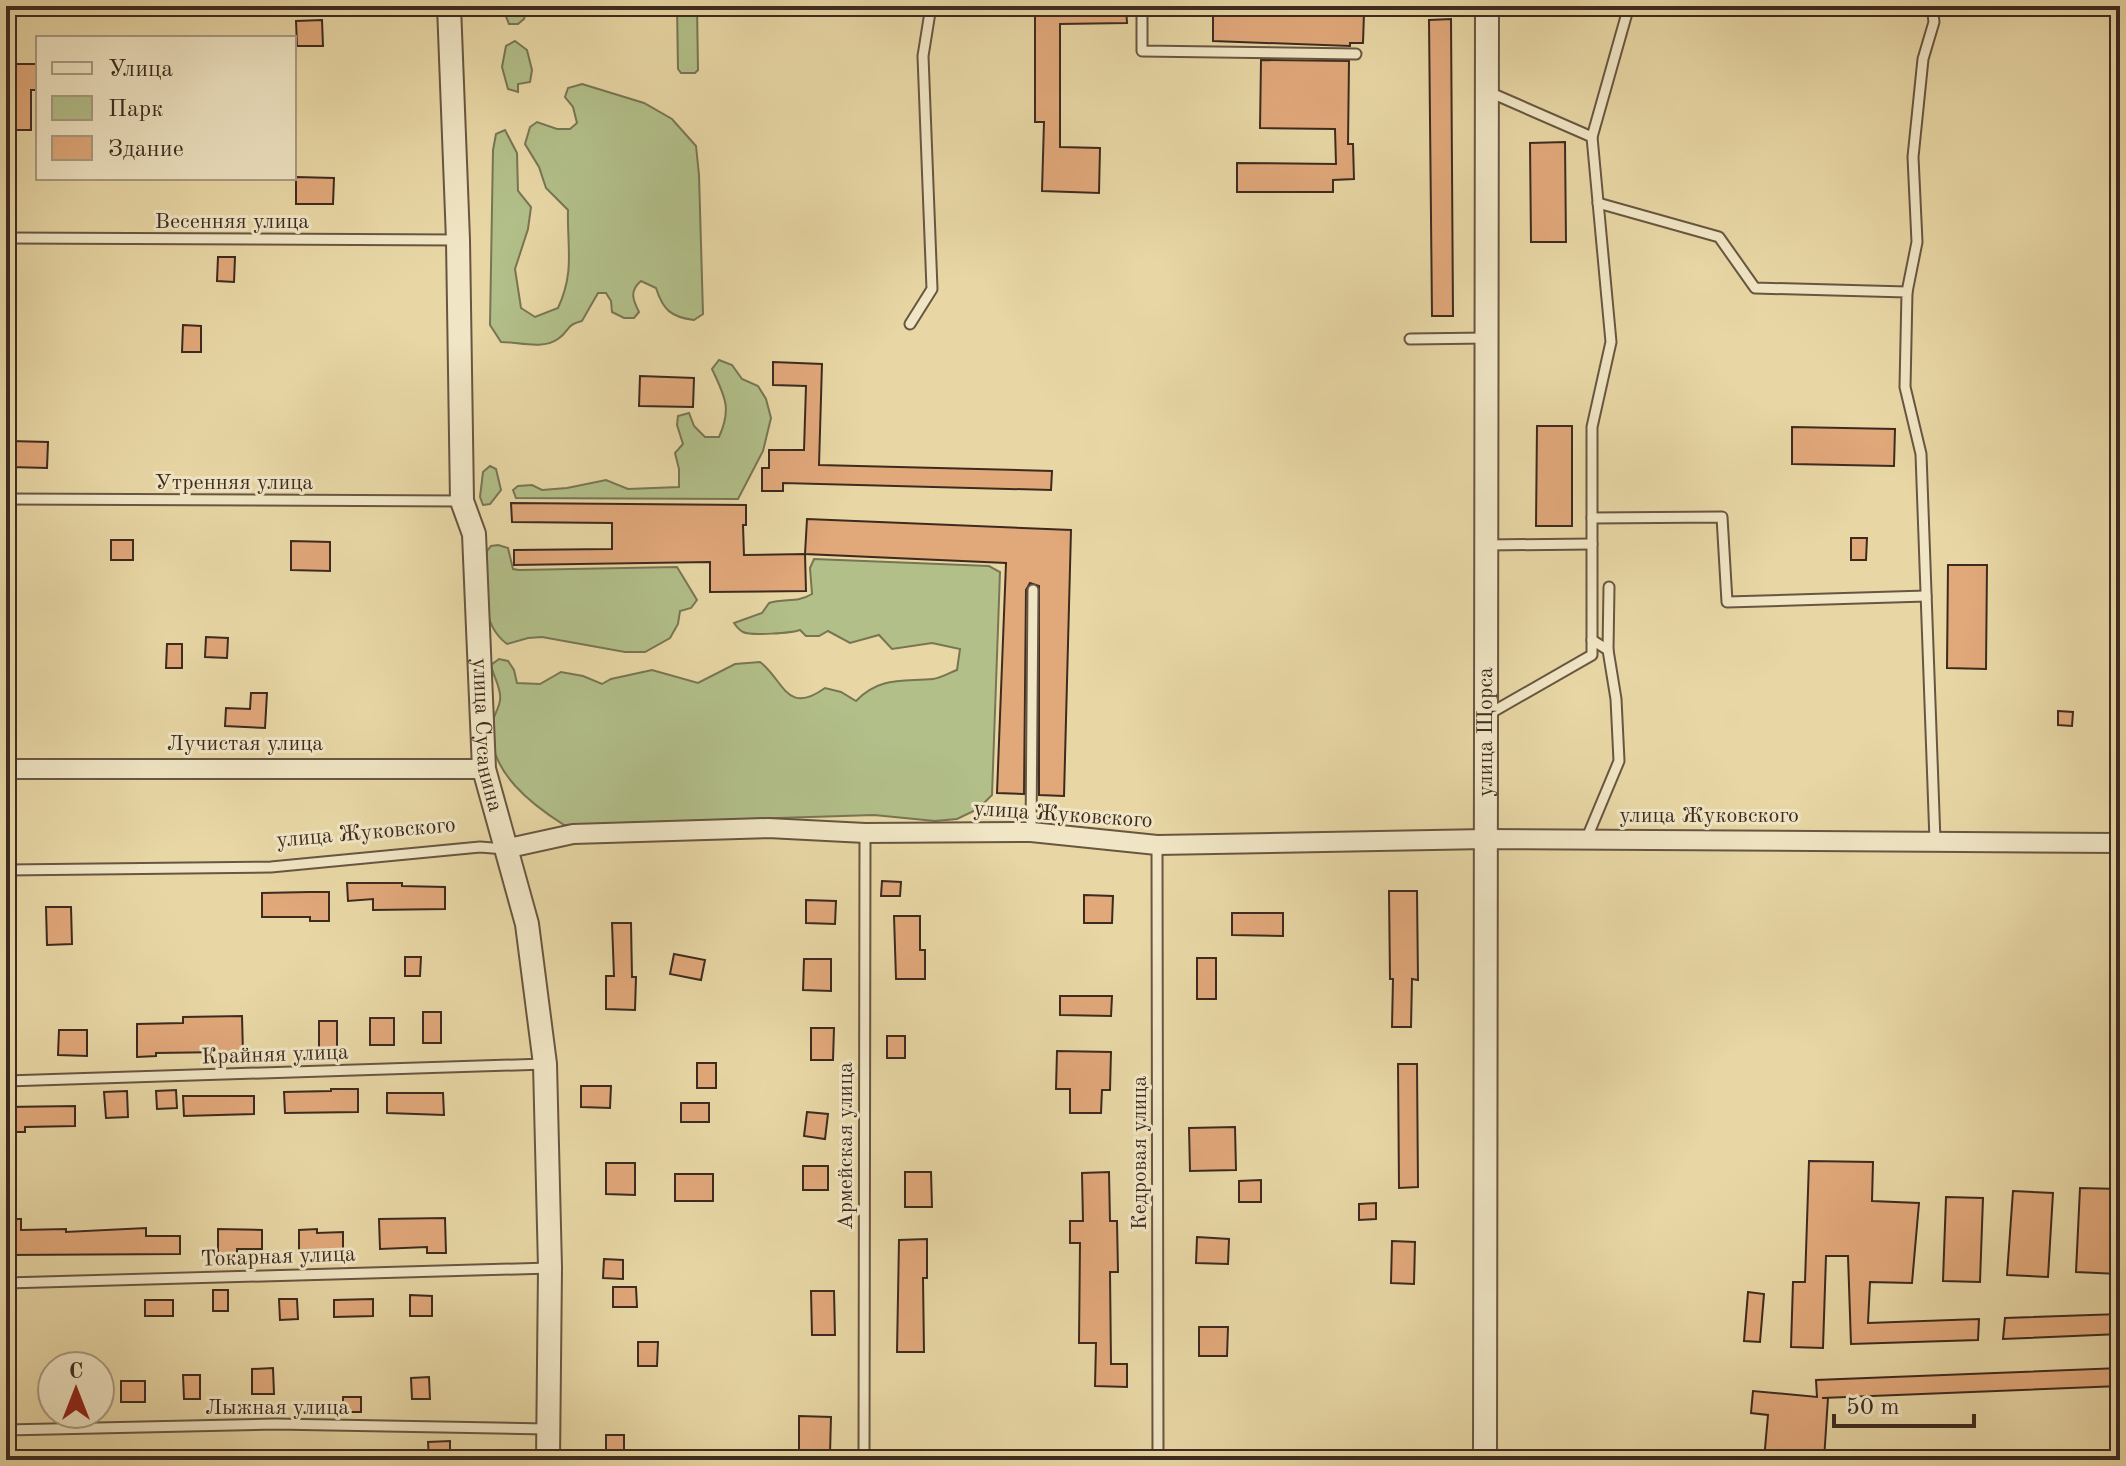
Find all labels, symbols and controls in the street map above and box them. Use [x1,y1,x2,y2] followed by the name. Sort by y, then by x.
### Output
[36,36,296,180] legend
[108,58,173,82] text: Улица
[108,98,163,122] text: Парк
[108,138,184,162] text: Здание
[155,211,309,233] street label: Весенняя улица
[155,472,313,494] street label: Утренняя улица
[468,658,506,815] street label: улица Сусанина
[1475,667,1497,797] street label: улица Щорса
[167,733,323,755] street label: Лучистая улица
[973,798,1153,832] street label: улица Жуковского
[1619,805,1799,827] street label: улица Жуковского
[276,814,456,852] street label: улица Жуковского
[201,1041,349,1069] street label: Крайняя улица
[835,1062,857,1230] street label: Армейская улица
[1129,1076,1151,1230] street label: Кедровая улица
[200,1243,356,1271] street label: Токарная улица
[36,1350,116,1430] north arrow
[69,1361,83,1383] text: С
[1834,1378,1974,1428] scale bar
[1846,1396,1900,1420] text: 50 m
[205,1397,349,1419] street label: Лыжная улица

